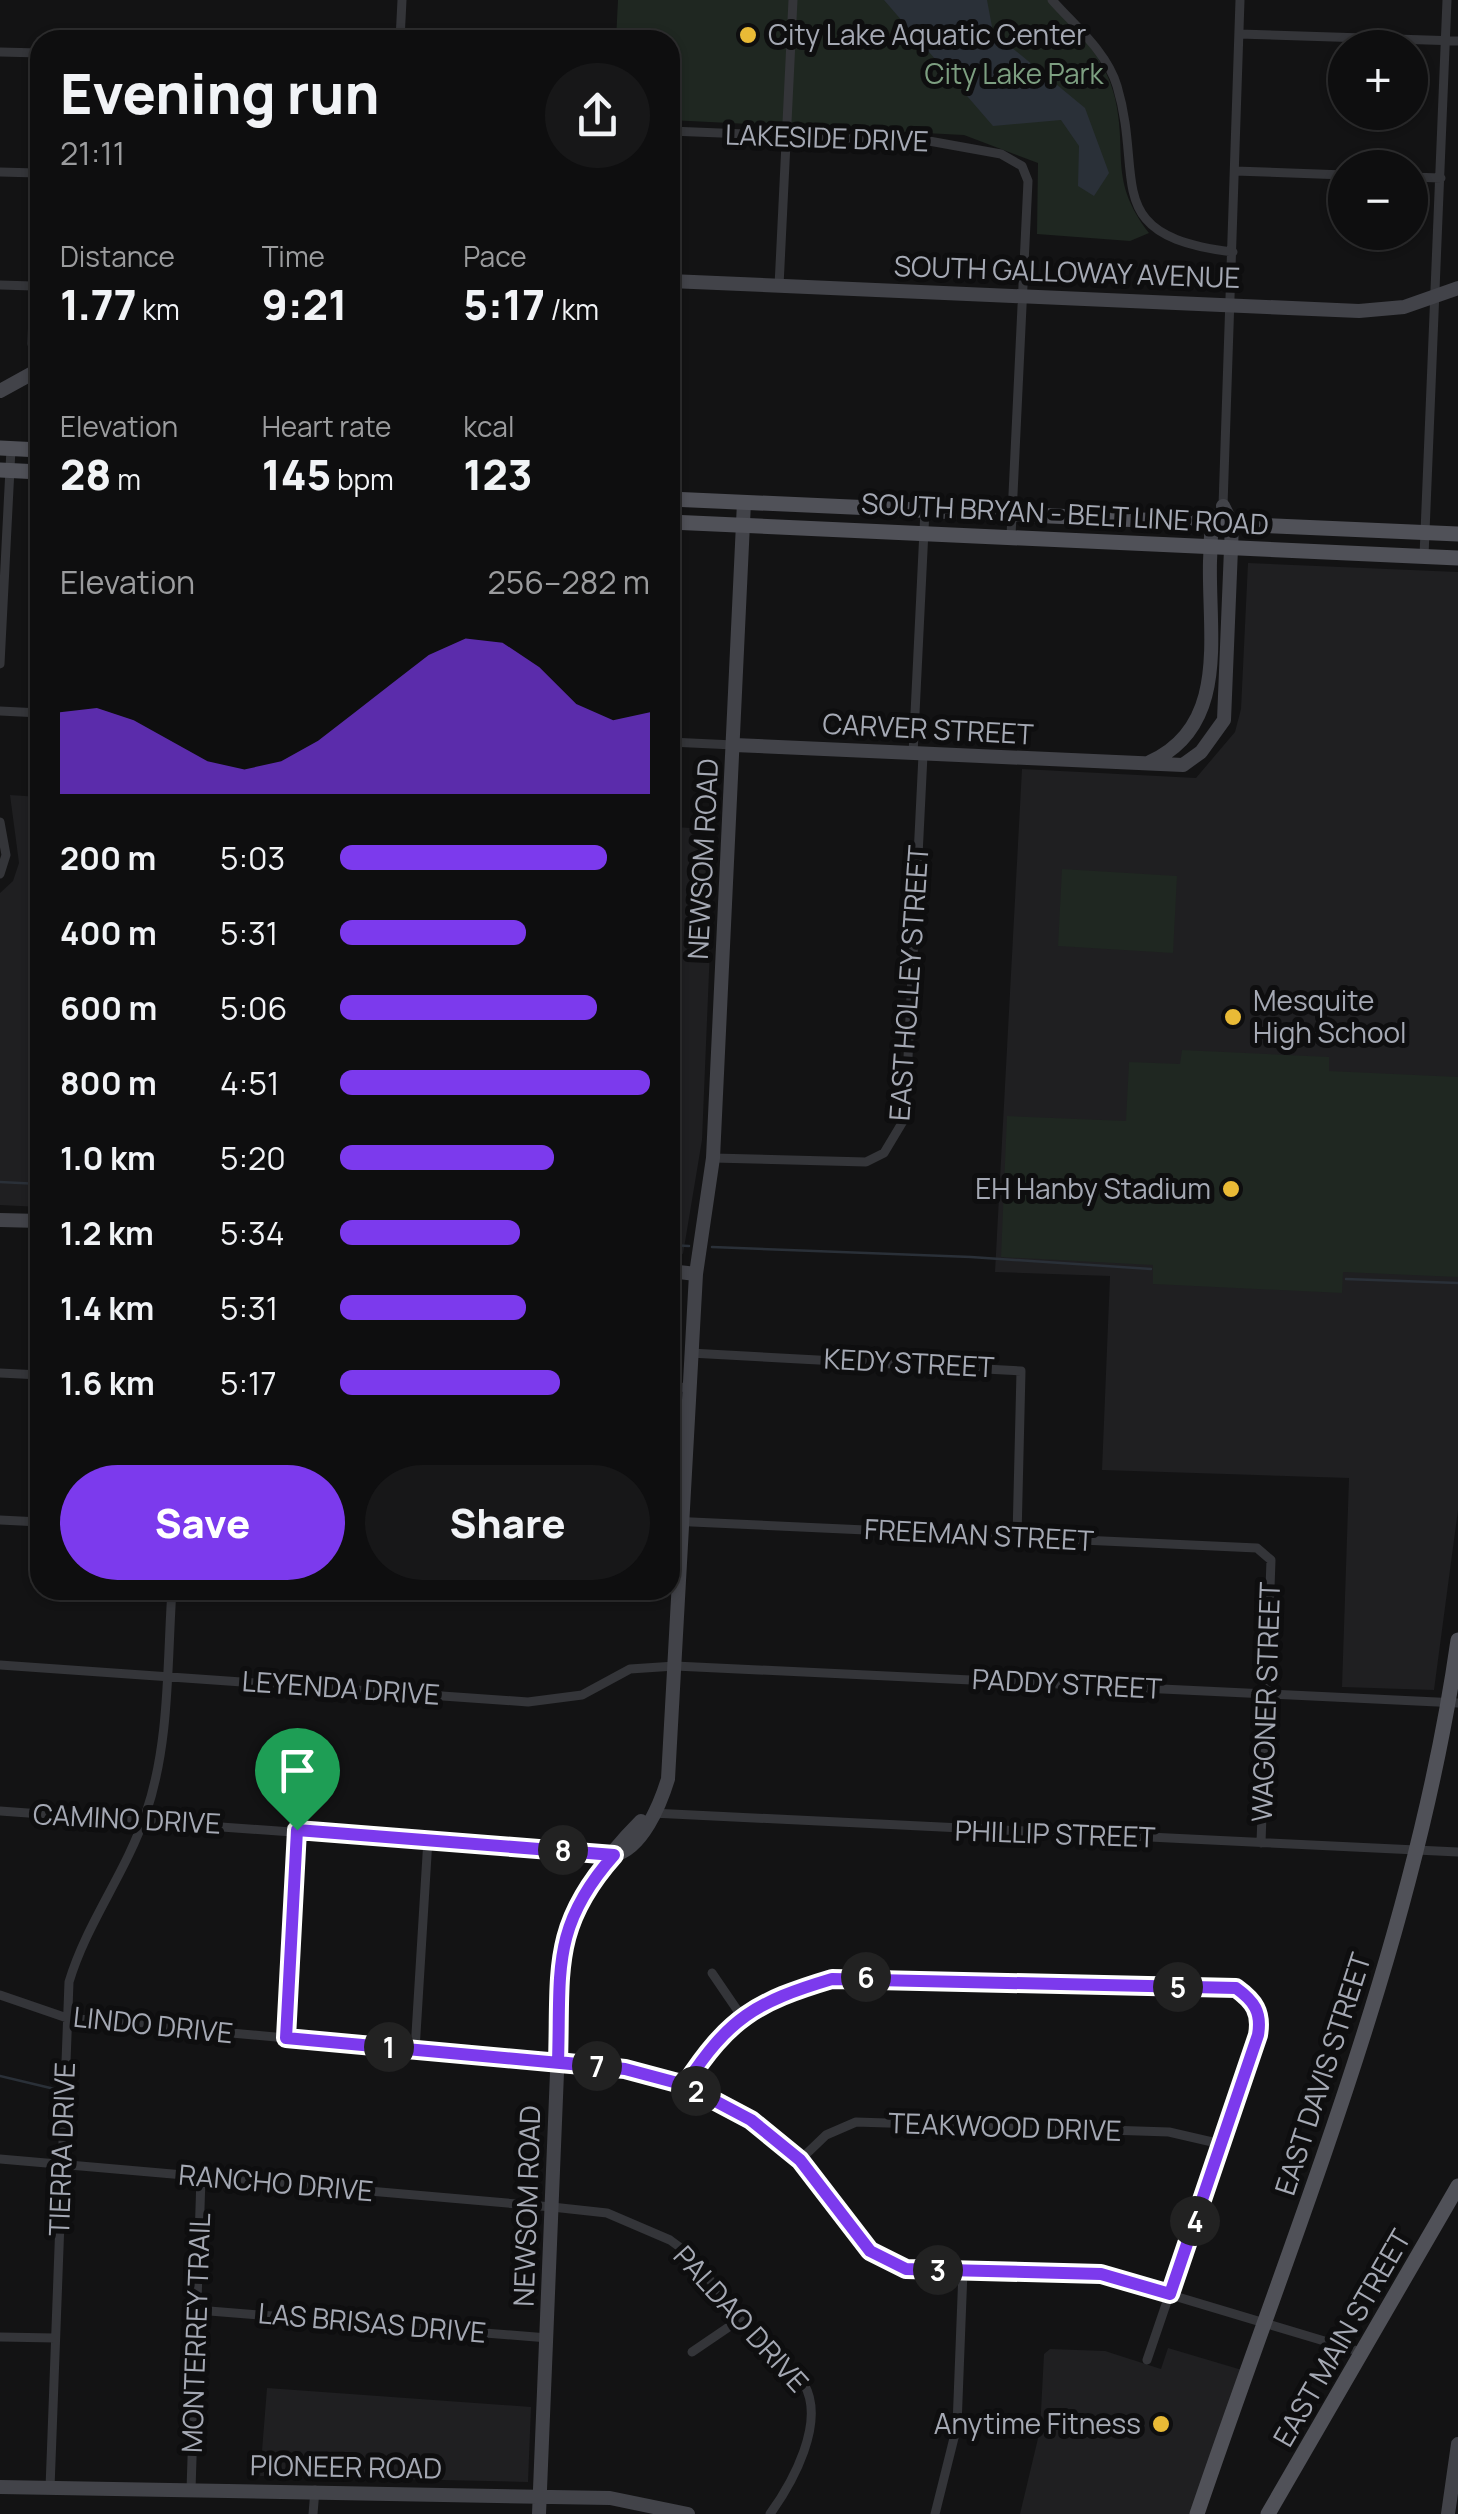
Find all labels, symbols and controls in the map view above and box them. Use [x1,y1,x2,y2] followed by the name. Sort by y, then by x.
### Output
[768,15,1086,53] place label: City Lake Aquatic Center
[737,24,759,46] marker: City Lake Aquatic Center
[1328,30,1428,250] map controls
[1328,30,1428,130] button: +
[925,54,1105,92] park label: City Lake Park
[60,55,379,131] text: Evening run
[545,63,650,168] button: share
[724,114,930,160] street label: LAKESIDE DRIVE
[60,131,125,175] text: 21:11
[1328,150,1428,250] button: −
[60,237,175,275] text: Distance
[262,237,325,275] text: Time
[463,237,527,275] text: Pace
[893,246,1241,296] street label: SOUTH GALLOWAY AVENUE
[60,275,137,333] text: 1.77
[262,275,347,333] text: 9:21
[463,275,545,333] text: 5:17
[137,290,180,328] text: km
[545,290,599,328] text: /km
[60,407,178,445] text: Elevation
[262,407,391,445] text: Heart rate
[463,407,514,445] text: kcal
[60,445,112,503] text: 28
[262,445,331,503] text: 145
[463,445,533,503] text: 123
[112,460,141,498] text: m
[331,460,394,498] text: bpm
[860,483,1270,543] street label: SOUTH BRYAN - BELT LINE ROAD
[60,560,195,604] text: Elevation
[488,560,650,604] text: 256–282 m
[822,704,1035,753] street label: CARVER STREET
[678,757,726,960] street label: NEWSOM ROAD
[60,836,156,880] text: 200 m
[220,836,285,880] text: 5:03
[879,844,937,1122] street label: EAST HOLLEY STREET
[60,911,157,955] text: 400 m
[220,911,278,955] text: 5:31
[1253,981,1407,1051] place label: Mesquite High School
[60,986,157,1030] text: 600 m
[220,986,287,1030] text: 5:06
[1222,1006,1244,1028] marker: Mesquite High School
[60,1061,157,1105] text: 800 m
[220,1061,279,1105] text: 4:51
[60,1136,156,1180] text: 1.0 km
[220,1136,286,1180] text: 5:20
[975,1169,1211,1207] place label: EH Hanby Stadium
[1220,1178,1242,1200] marker: EH Hanby Stadium
[60,1211,154,1255] text: 1.2 km
[220,1211,285,1255] text: 5:34
[60,1286,154,1330] text: 1.4 km
[220,1286,278,1330] text: 5:31
[823,1339,996,1385] street label: KEDY STREET
[60,1361,155,1405] text: 1.6 km
[220,1361,277,1405] text: 5:17
[60,1465,345,1580] button: Save
[365,1465,650,1580] button: Share
[863,1509,1095,1559] street label: FREEMAN STREET
[1242,1581,1288,1823] street label: WAGONER STREET
[971,1659,1163,1707] street label: PADDY STREET
[241,1661,441,1713] street label: LEYENDA DRIVE
[255,1728,340,1831] pin
[270,1743,325,1798] icon: arrive
[32,1794,222,1842] street label: CAMINO DRIVE
[954,1811,1156,1855] street label: PHILLIP STREET
[538,1825,588,1875] pin: 8
[554,1831,572,1869] text: 8
[1265,1948,1379,2200] street label: EAST DAVIS STREET
[841,1952,891,2002] pin: 6
[857,1958,875,1996] text: 6
[1153,1962,1203,2012] pin: 5
[1170,1968,1186,2006] text: 5
[71,1997,235,2051] street label: LINDO DRIVE
[364,2022,414,2072] pin: 1
[383,2028,395,2066] text: 1
[572,2041,622,2091] pin: 7
[590,2047,604,2085] text: 7
[39,2062,83,2236] street label: TIERRA DRIVE
[671,2066,721,2116] pin: 2
[688,2072,704,2110] text: 2
[888,2103,1122,2149] street label: TEAKWOOD DRIVE
[503,2105,549,2307] street label: NEWSOM ROAD
[177,2155,375,2209] street label: RANCHO DRIVE
[1170,2196,1220,2246] pin: 4
[1186,2202,1204,2240] text: 4
[172,2212,218,2453] street label: MONTERREY TRAIL
[1264,2222,1419,2453] street label: EAST MAIN STREET
[666,2237,818,2400] street label: PALDAO DRIVE
[913,2245,963,2295] pin: 3
[930,2251,946,2289] text: 3
[256,2293,488,2351] street label: LAS BRISAS DRIVE
[934,2404,1141,2442] place label: Anytime Fitness
[1150,2413,1172,2435] marker: Anytime Fitness
[250,2445,442,2487] street label: PIONEER ROAD

